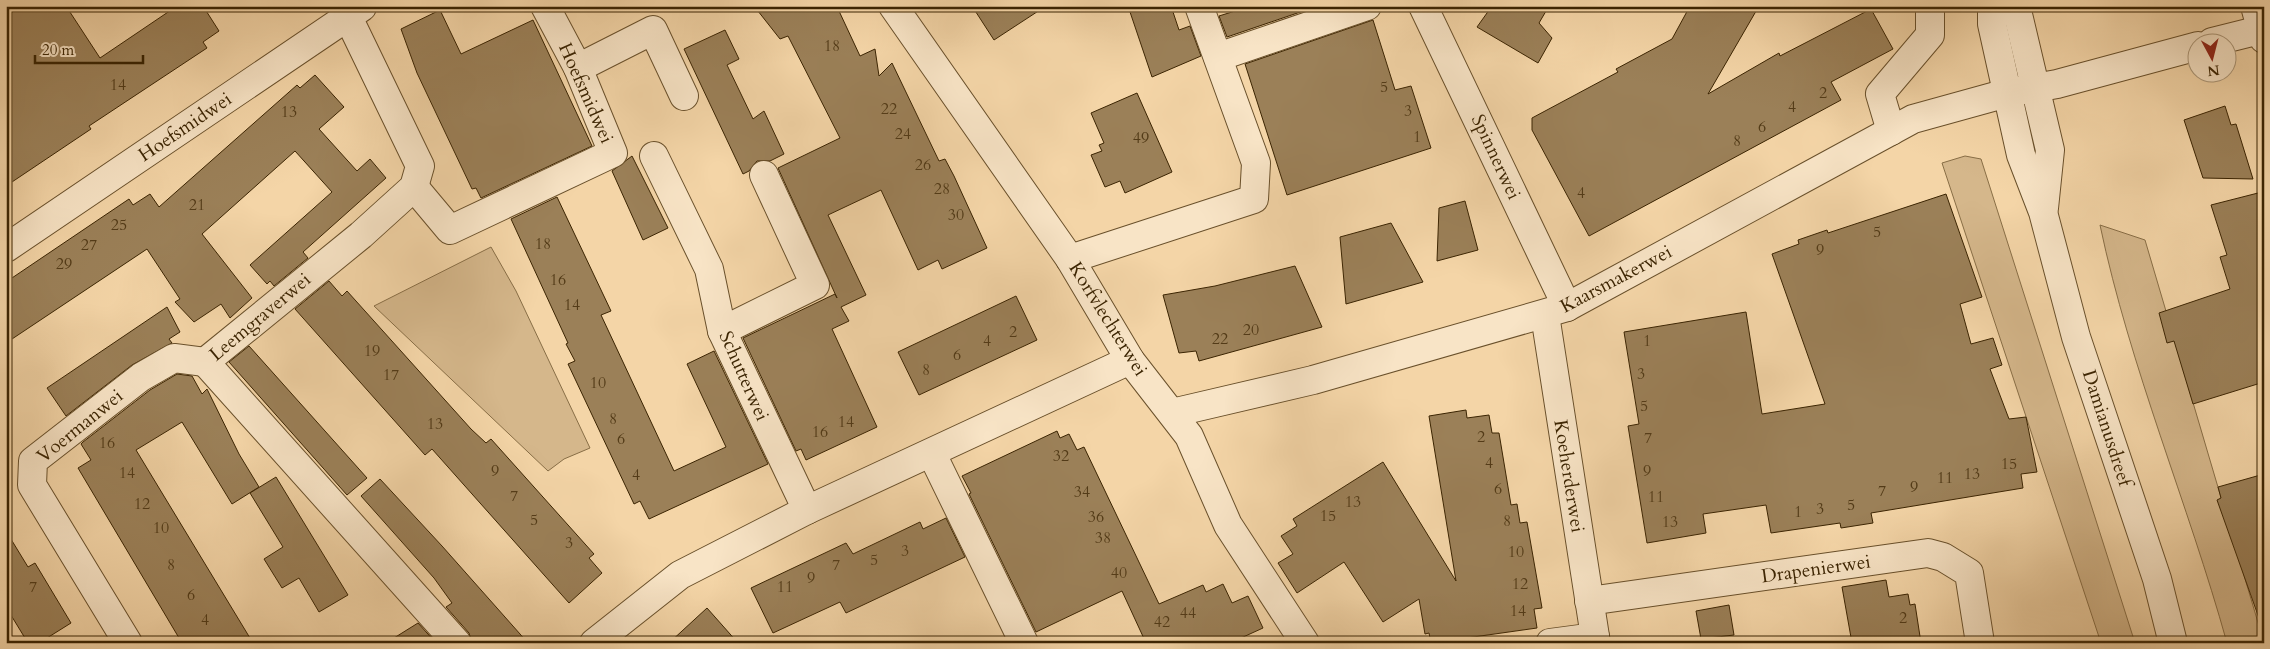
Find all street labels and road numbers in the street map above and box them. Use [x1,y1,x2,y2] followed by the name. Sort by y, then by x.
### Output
[552,39,620,147] street label: Hoefsmidwei
[133,86,237,168] street label: Hoefsmidwei
[1465,110,1527,204] street label: Spinnerwei
[1556,239,1676,319] street label: Kaarsmakerwei
[1063,257,1153,381] street label: Korfvlechterwei
[204,267,316,367] street label: Leemgraverwei
[713,327,775,425] street label: Schutterwei
[2076,366,2139,493] street label: Damianusdreef
[31,383,129,469] street label: Voermanwei
[1547,418,1591,534] street label: Koeherderwei
[1760,548,1872,590] street label: Drapenierwei

